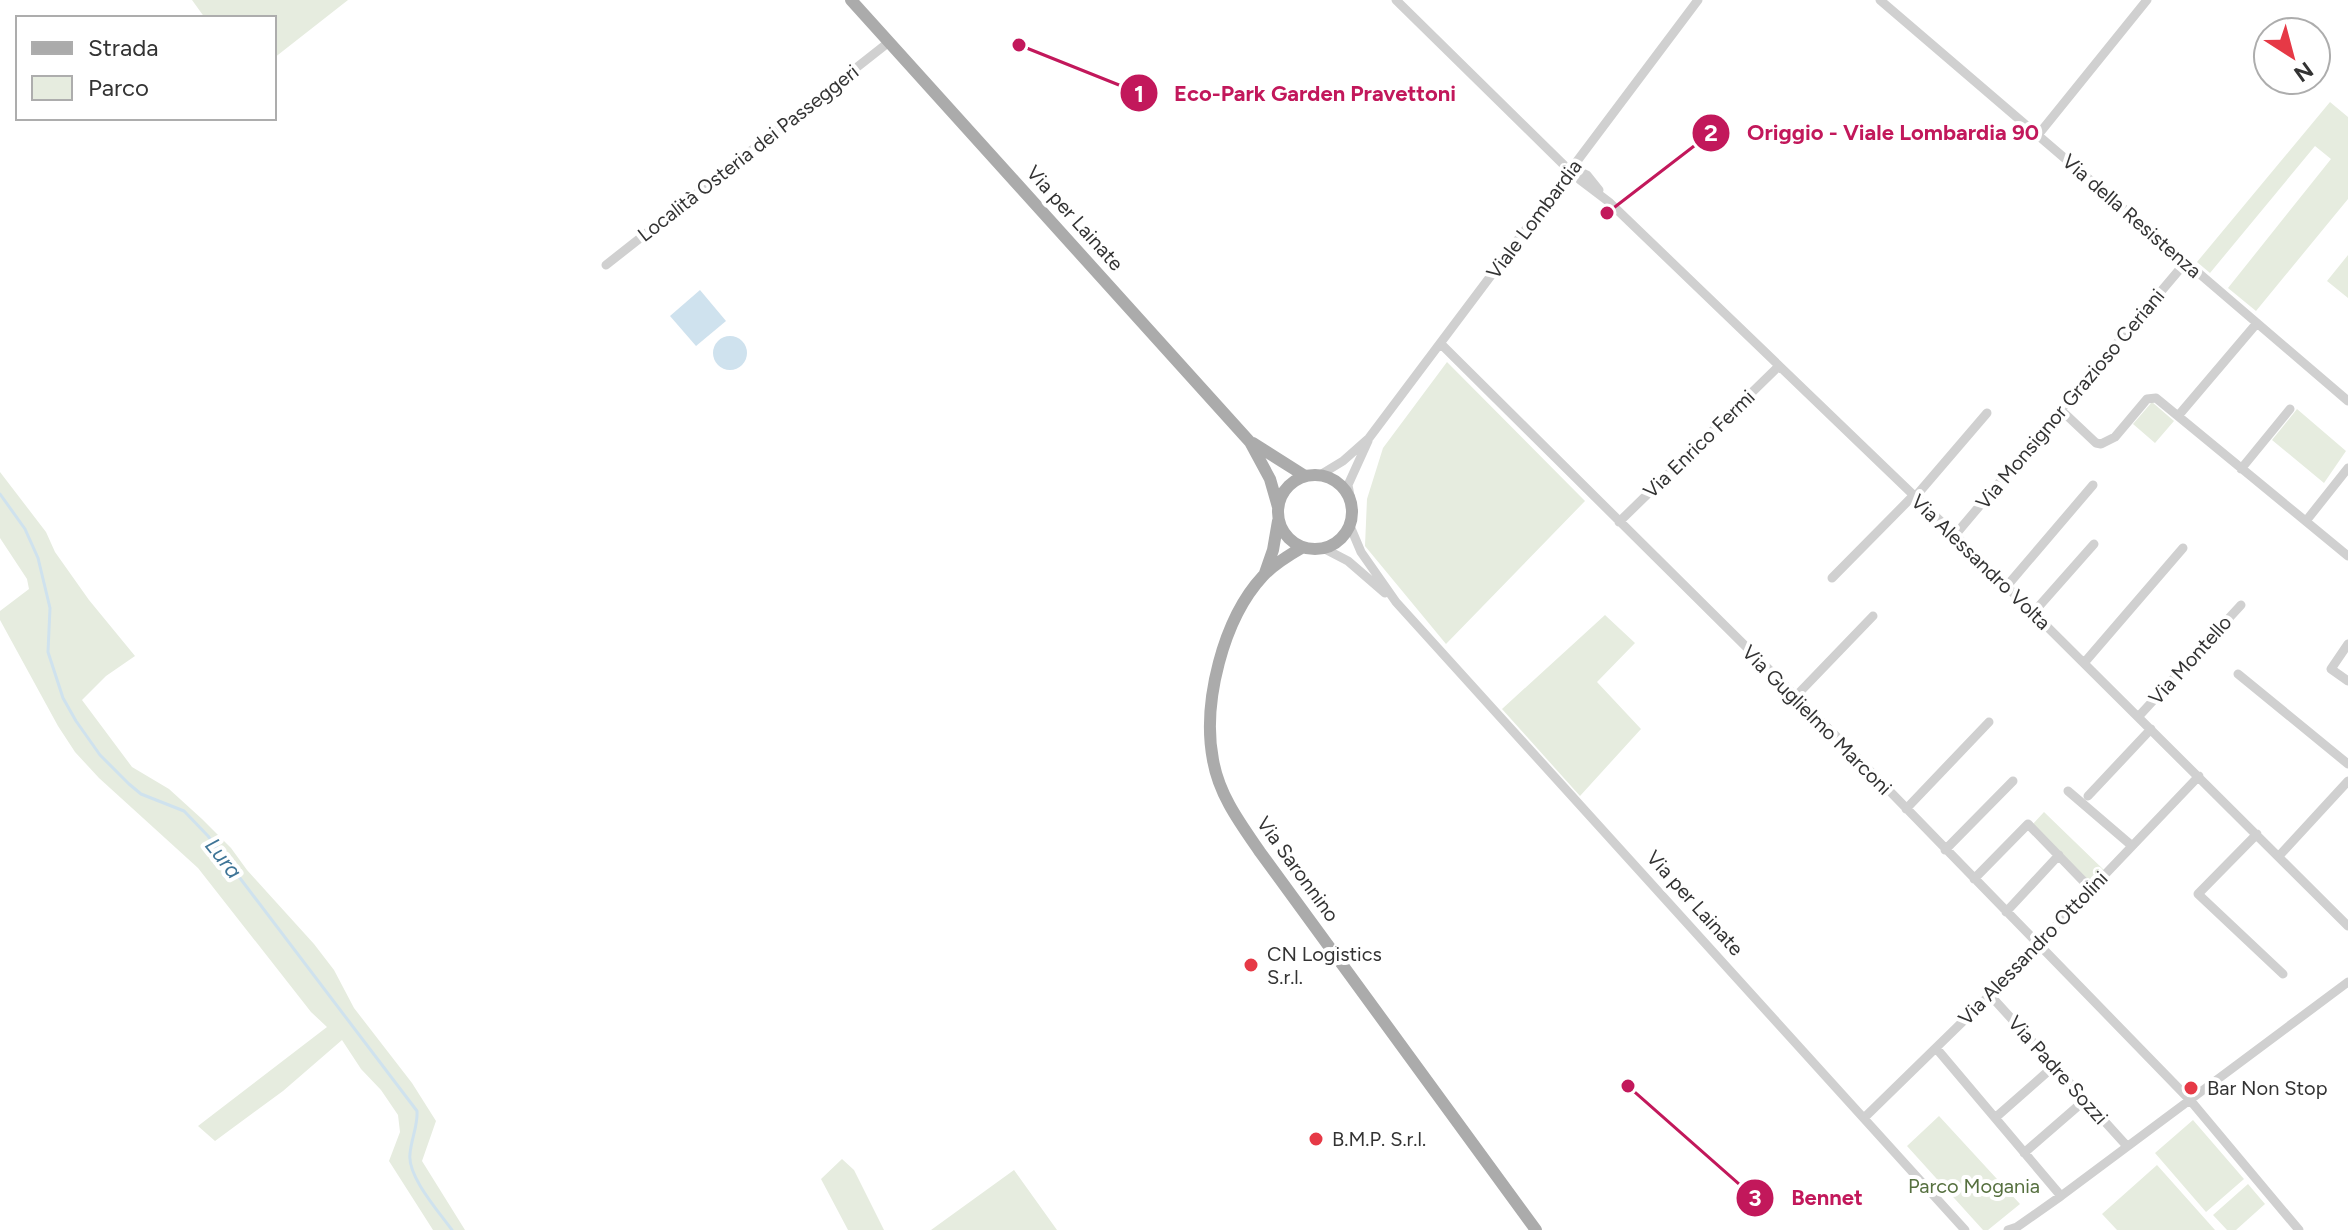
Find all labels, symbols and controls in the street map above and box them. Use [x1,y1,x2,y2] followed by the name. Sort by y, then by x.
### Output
[16,16,276,120] legend
[2252,16,2332,96] north arrow
[88,33,158,62] text: Strada
[2289,56,2318,88] text: N
[633,59,863,247] street label: Località Osteria dei Passeggeri
[1119,70,1472,116] callout: Eco-Park Garden Pravettoni
[88,73,149,102] text: Parco
[1134,79,1144,108] text: 1
[1174,80,1456,107] text: Eco-Park Garden Pravettoni
[1691,110,2055,156] callout: Origgio - Viale Lombardia 90
[1704,118,1718,147] text: 2
[1747,119,2039,146] text: Origgio - Viale Lombardia 90
[2058,149,2206,283] street label: Via della Resistenza
[1481,155,1587,283] street label: Viale Lombardia
[1022,161,1129,276] street label: Via per Lainate
[1971,284,2169,514] street label: Via Monsignor Grazioso Ceriani
[1638,385,1760,503] street label: Via Enrico Fermi
[1906,489,2056,635] street label: Via Alessandro Volta
[2144,610,2236,710] street label: Via Montello
[1737,640,1897,800] street label: Via Guglielmo Marconi
[1252,812,1344,926] street label: Via Saronnino
[199,833,248,884] water label: Lura
[1642,846,1749,961] street label: Via per Lainate
[1953,866,2113,1030] street label: Via Alessandro Ottolini
[1267,942,1382,989] place label: CN Logistics S.r.l.
[1242,956,1260,974] marker: CN Logistics S.r.l.
[2003,1011,2113,1129] street label: Via Padre Sozzi
[2207,1076,2328,1100] place label: Bar Non Stop
[2182,1079,2200,1097] marker: Bar Non Stop
[1332,1127,1426,1151] place label: B.M.P. S.r.l.
[1307,1130,1325,1148] marker: B.M.P. S.r.l.
[1908,1174,2040,1198] park label: Parco Mogania
[1735,1175,1879,1221] callout: Bennet
[1748,1183,1762,1212] text: 3
[1791,1184,1863,1211] text: Bennet

